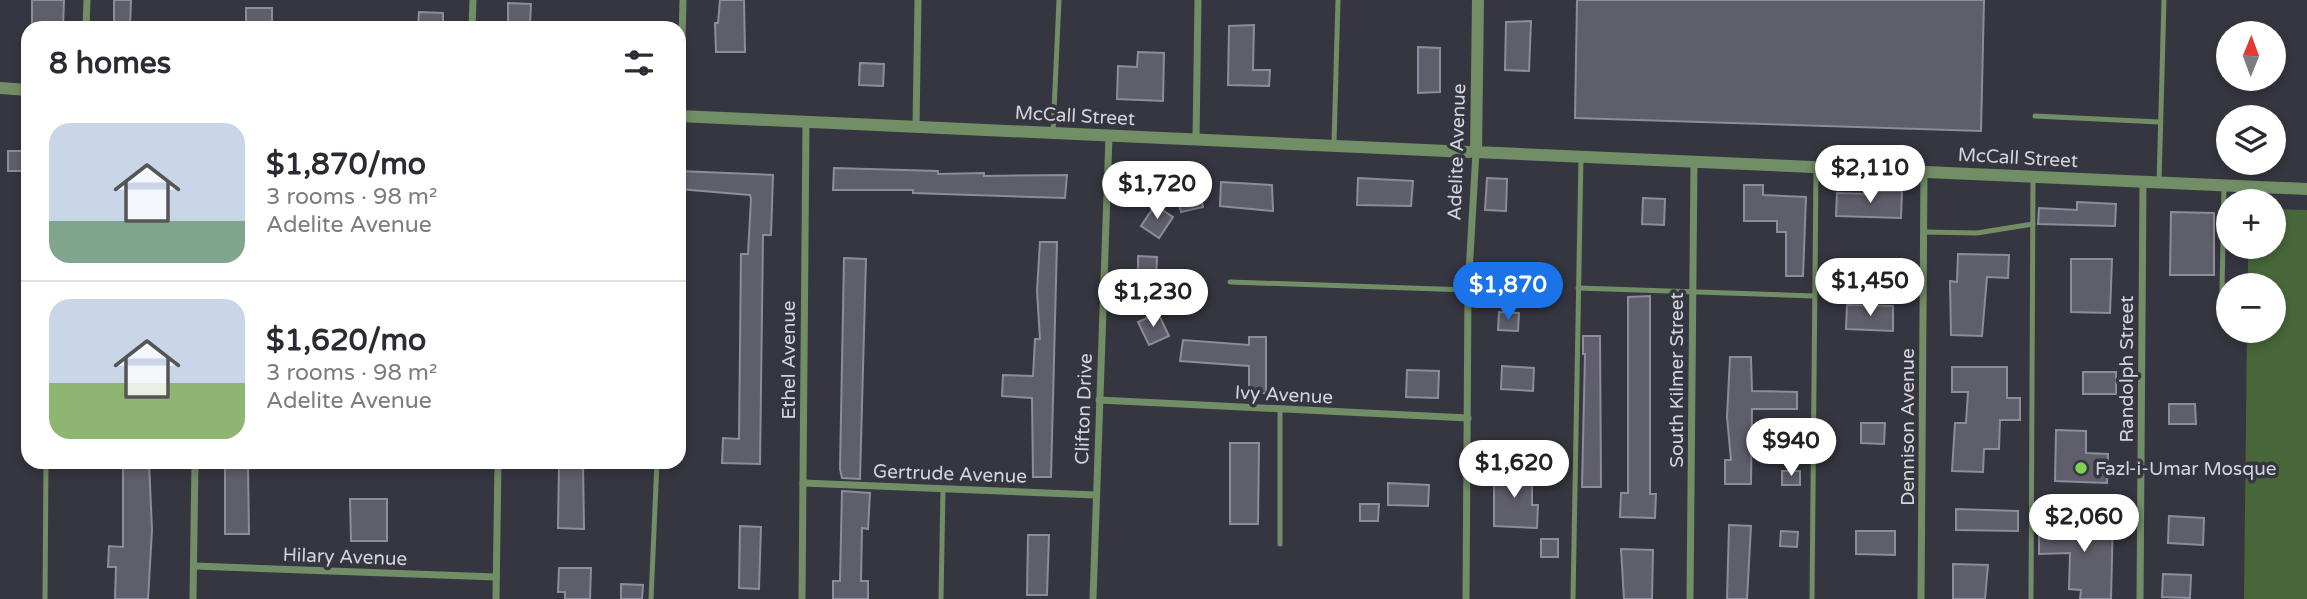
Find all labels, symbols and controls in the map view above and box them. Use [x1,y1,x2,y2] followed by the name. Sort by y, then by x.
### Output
[2216,21,2286,91] north arrow
[2216,21,2286,343] map controls
[620,44,658,82] icon: filters
[49,45,171,82] text: 8 homes
[1444,83,1470,221] street label: Adelite Avenue
[1014,102,1136,130] street label: McCall Street
[2216,105,2286,175] button: layers
[1957,144,2079,172] street label: McCall Street
[266,146,426,183] text: $1,870/mo
[1813,146,1927,205] pin: $2,110
[105,151,189,235] icon: home
[1831,154,1909,182] text: $2,110
[1100,162,1214,221] pin: $1,720
[1118,170,1196,198] text: $1,720
[266,183,437,211] text: 3 rooms · 98 m²
[2216,189,2286,259] button: +
[266,211,432,239] text: Adelite Avenue
[1813,258,1927,318] pin: $1,450
[1451,262,1565,322] pin: $1,870
[1831,267,1909,295] text: $1,450
[1096,270,1210,329] pin: $1,230
[1469,271,1547,299] text: $1,870
[2216,273,2286,343] button: −
[1114,278,1192,306] text: $1,230
[1666,292,1688,468] street label: South Kilmer Street
[2116,296,2138,442] street label: Randolph Street
[778,300,800,420] street label: Ethel Avenue
[266,322,426,359] text: $1,620/mo
[105,327,189,411] icon: home
[1897,348,1919,506] street label: Dennison Avenue
[1071,353,1097,465] street label: Clifton Drive
[266,359,437,387] text: 3 rooms · 98 m²
[1234,381,1334,409] street label: Ivy Avenue
[266,387,432,415] text: Adelite Avenue
[1750,419,1832,478] pin: $940
[1762,427,1820,455] text: $940
[1457,440,1571,500] pin: $1,620
[1475,449,1553,477] text: $1,620
[2095,458,2277,480] place label: Fazl-i-Umar Mosque
[873,460,1027,488] street label: Gertrude Avenue
[2073,460,2089,476] marker: Fazl-i-Umar Mosque
[2027,494,2141,554] pin: $2,060
[2045,503,2123,531] text: $2,060
[282,544,408,570] street label: Hilary Avenue

